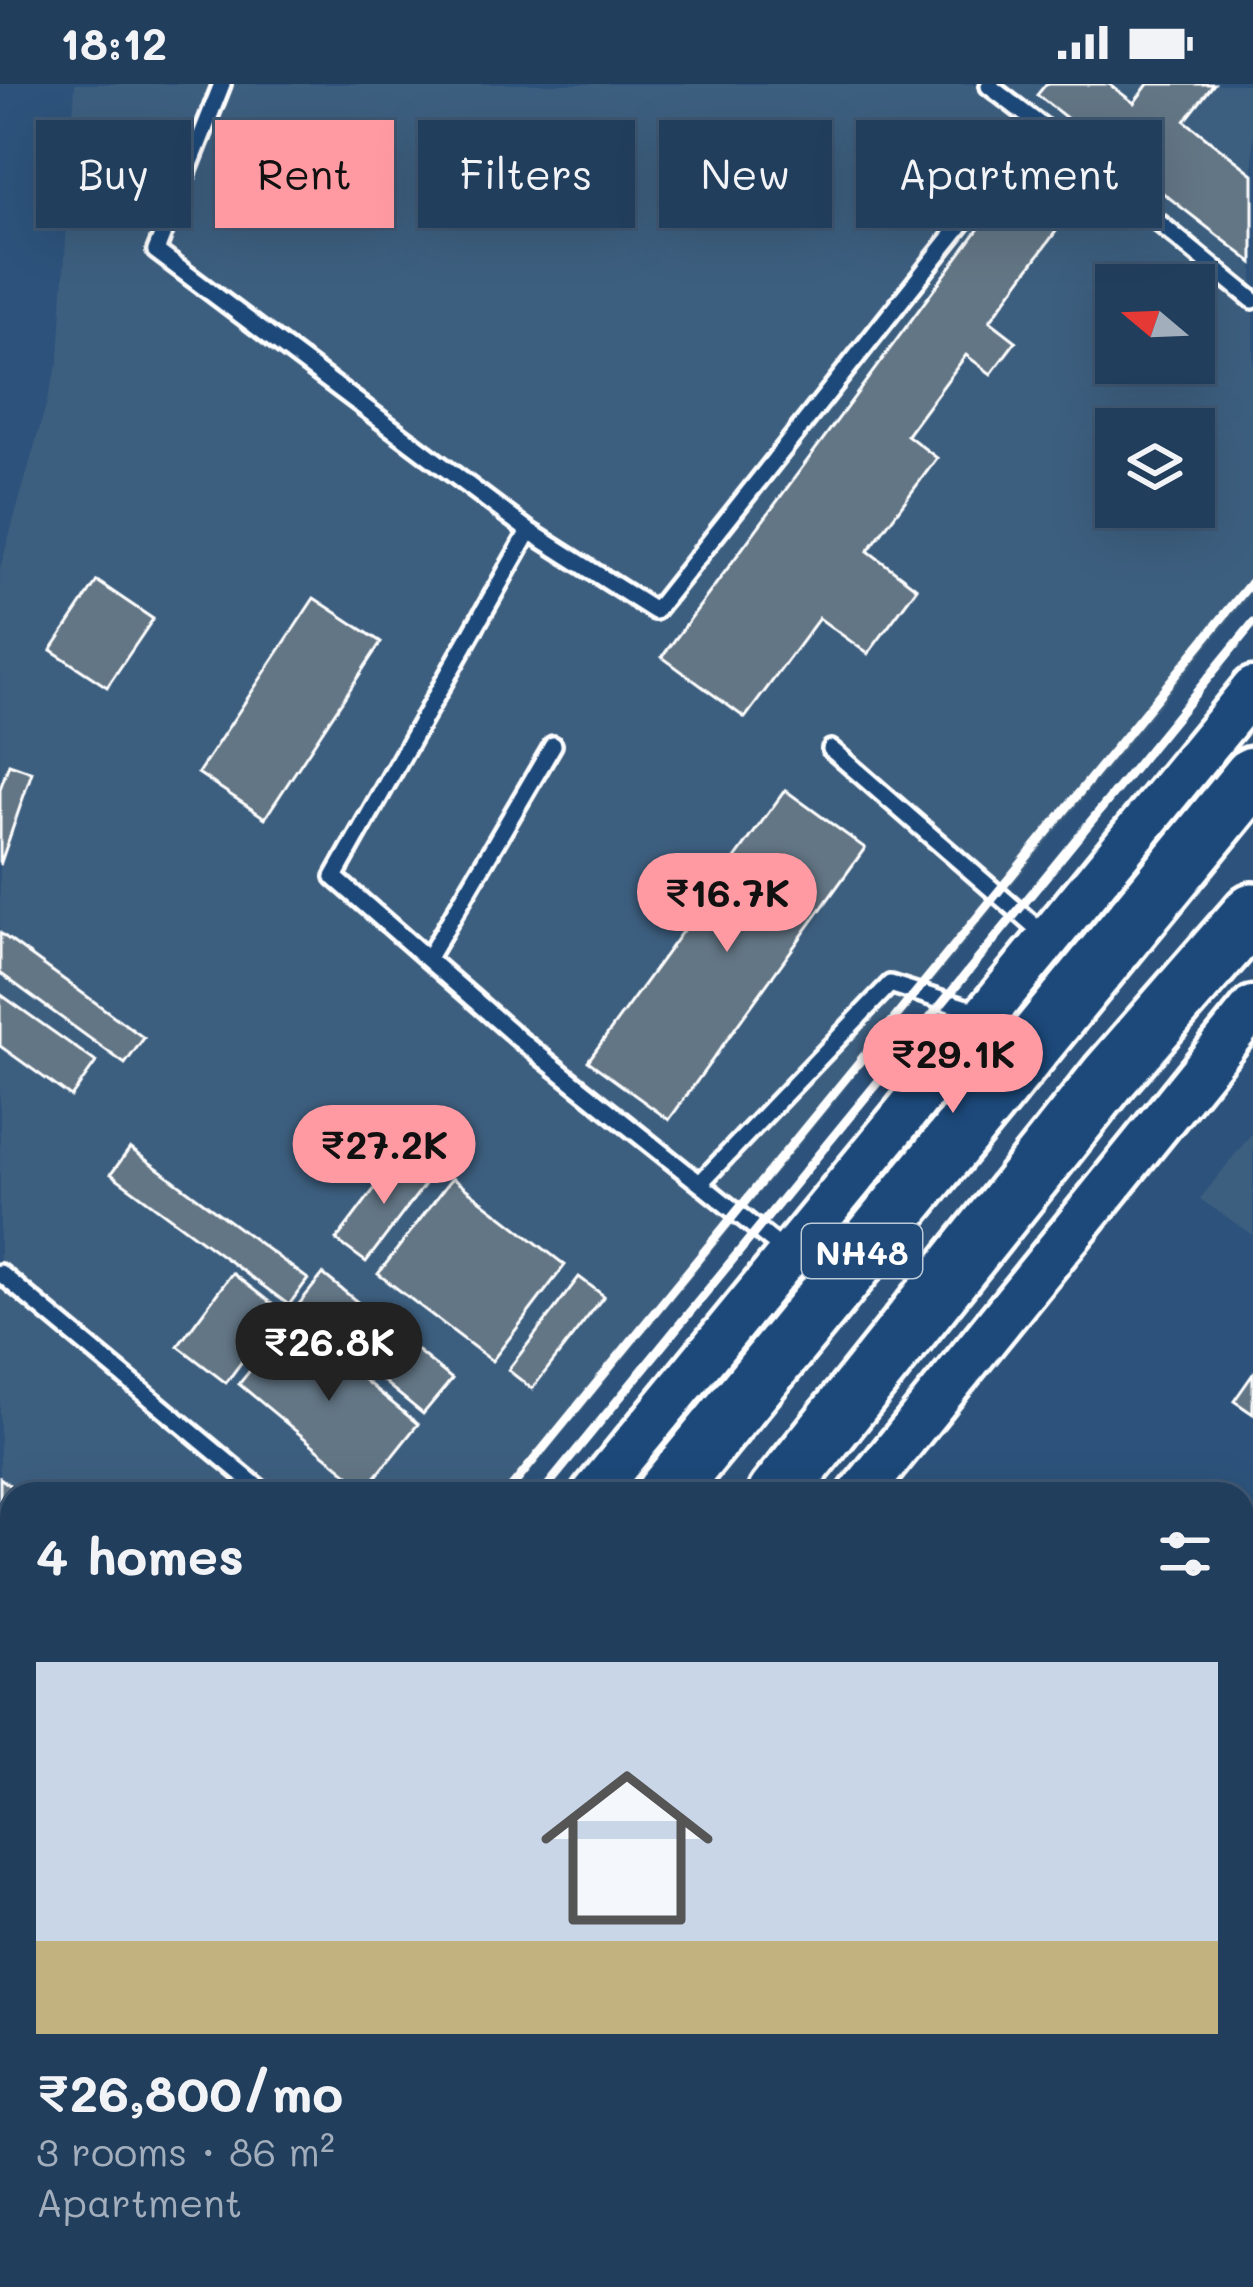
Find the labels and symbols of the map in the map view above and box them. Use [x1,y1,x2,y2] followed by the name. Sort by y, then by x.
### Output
[1095,264,1215,384] north arrow
[629,853,825,955] pin: ₹16.7K
[855,1014,1051,1116] pin: ₹29.1K
[286,1105,482,1207] pin: ₹27.2K
[802,1224,922,1278] road number: NH48
[231,1302,427,1404] pin: ₹26.8K

